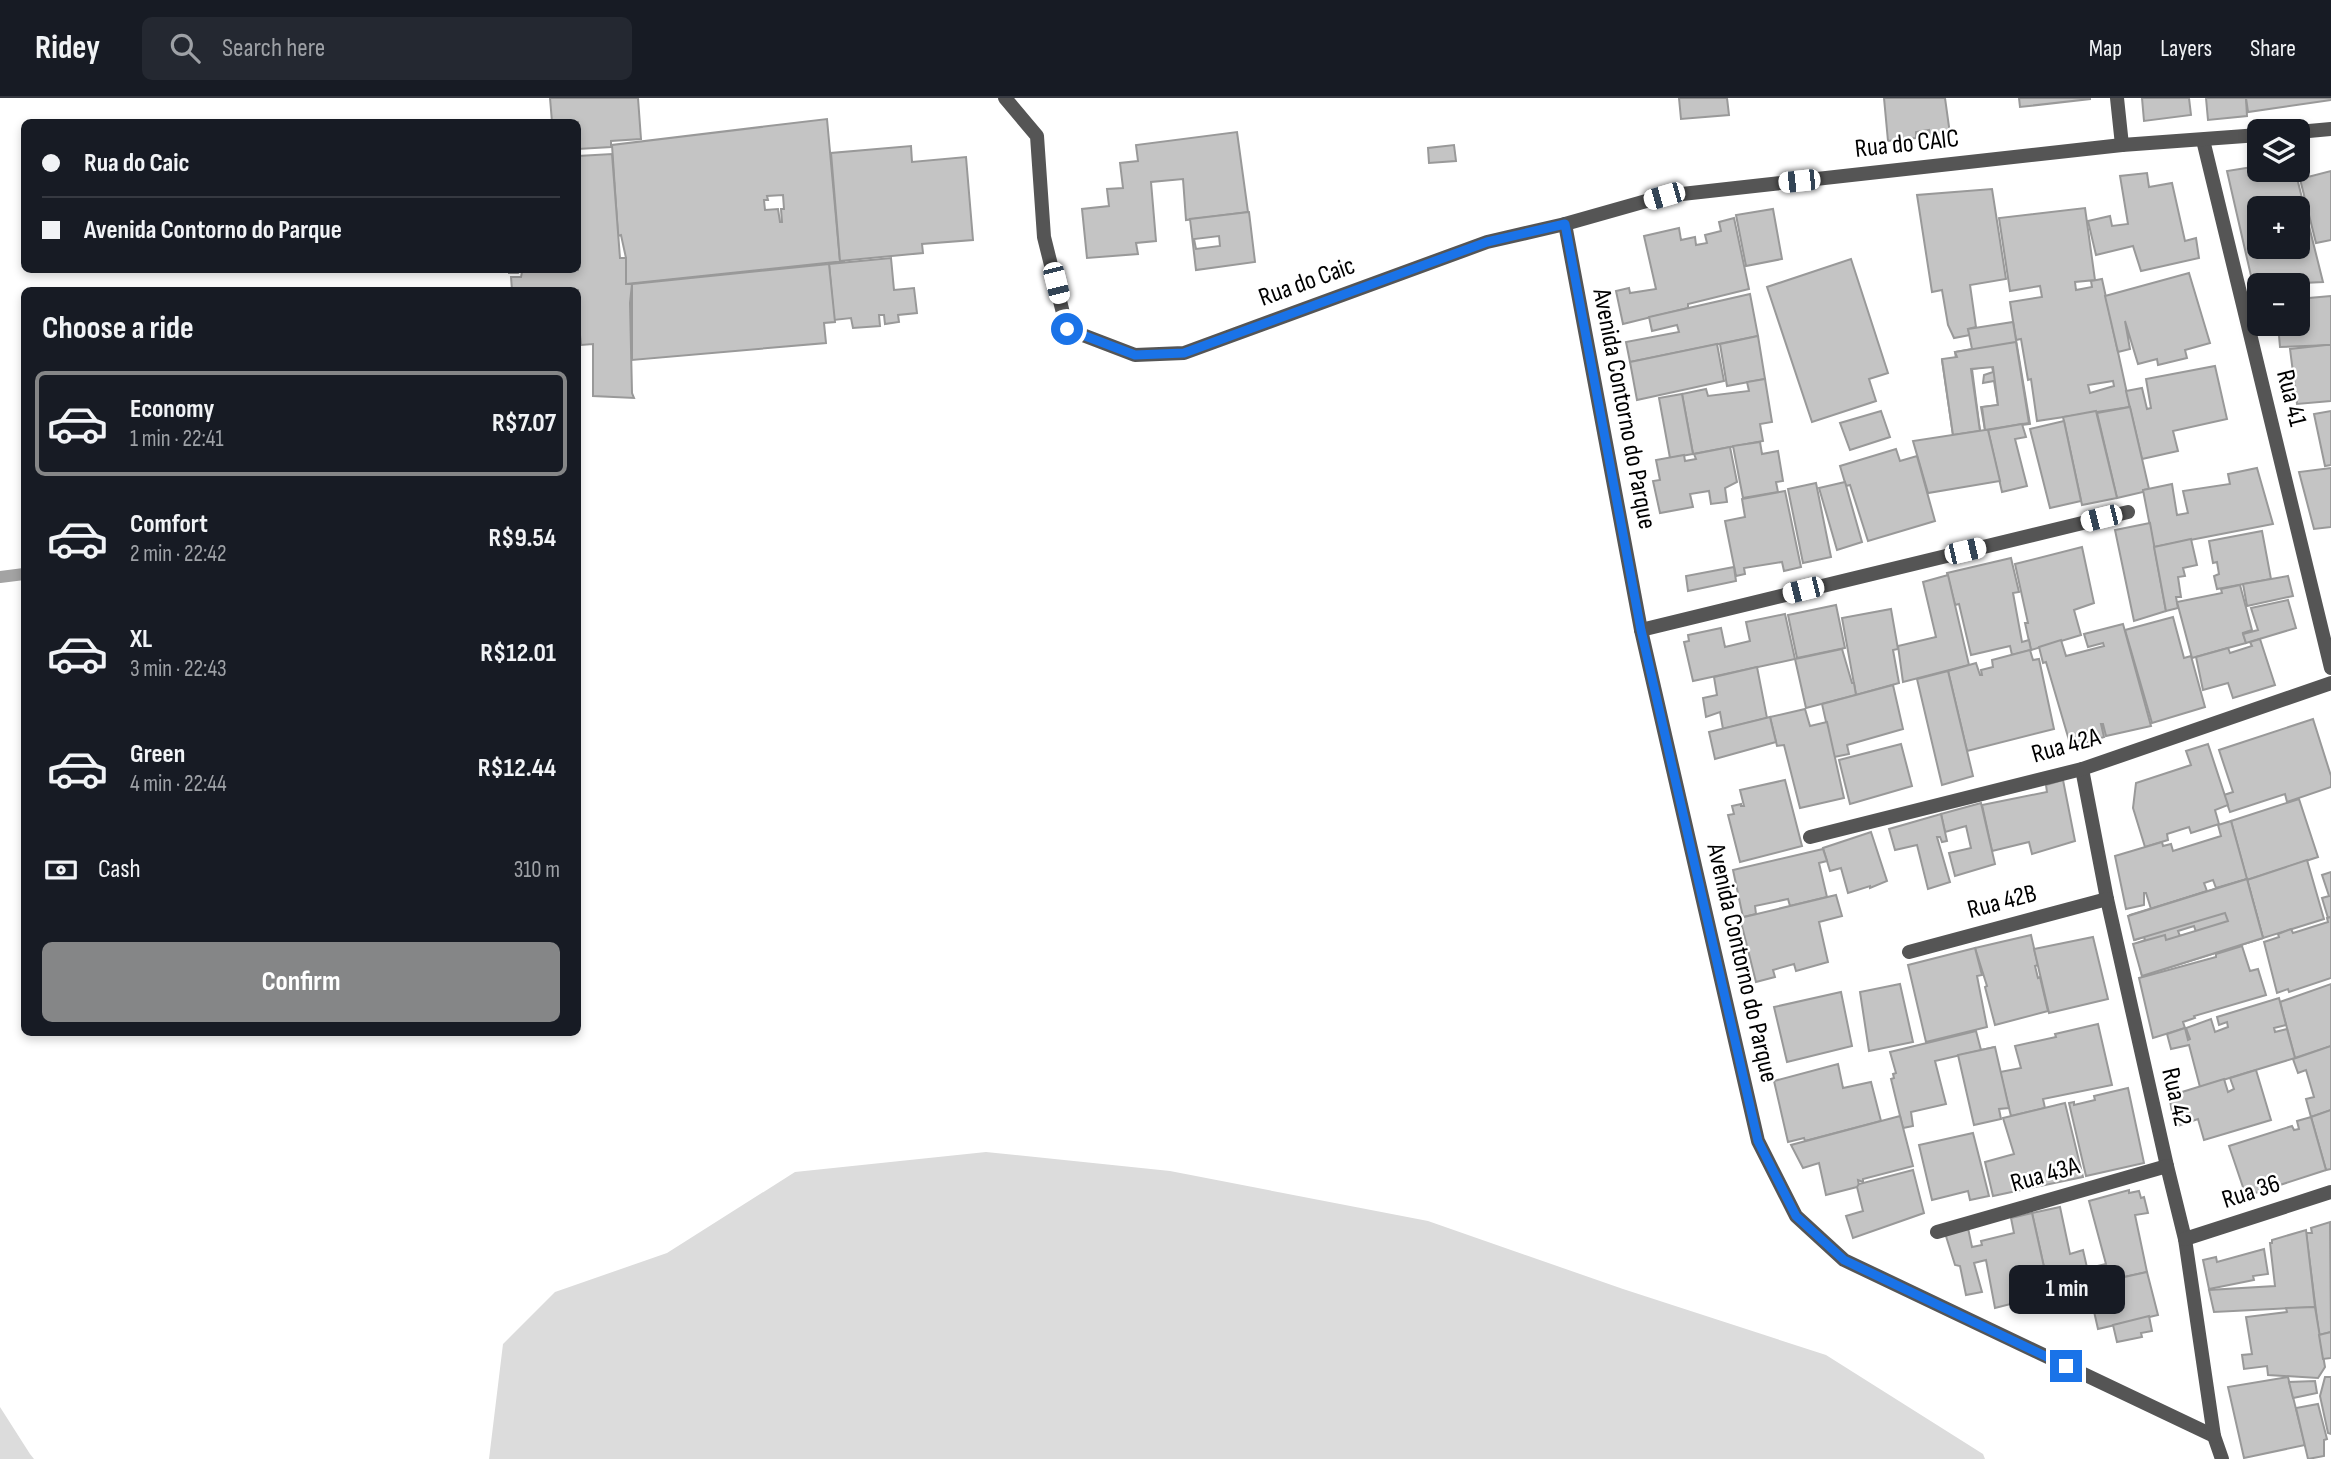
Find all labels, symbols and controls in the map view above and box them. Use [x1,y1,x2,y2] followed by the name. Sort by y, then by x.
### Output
[142,17,632,80] search box
[35,28,100,68] text: Ridey
[166,29,204,67] icon: search
[222,33,325,64] text: Search here
[2089,34,2122,63] text: Map
[2160,34,2212,63] text: Layers
[2250,34,2296,63] text: Share
[2247,119,2310,336] map controls
[2247,119,2310,182] button: layers
[1853,123,1961,165] street label: Rua do CAIC
[84,148,189,179] text: Rua do Caic
[1778,168,1821,194] car
[1641,180,1688,212] car
[2247,196,2310,259] button: +
[84,215,342,246] text: Avenida Contorno do Parque
[1255,250,1359,314] street label: Rua do Caic
[1041,260,1072,306] car
[2247,273,2310,336] button: −
[1585,285,1663,532] street label: Avenida Contorno do Parque
[42,309,194,348] text: Choose a ride
[1051,313,1083,345] route start
[2269,367,2313,429] street label: Rua 41
[46,392,109,455] icon: car
[130,394,214,425] text: Economy
[492,408,556,439] text: R$7.07
[130,425,224,453] text: 1 min · 22:41
[2079,503,2124,533] car
[46,507,109,570] icon: car
[130,509,208,540] text: Comfort
[489,523,556,554] text: R$9.54
[1943,536,1988,566] car
[130,540,226,568] text: 2 min · 22:42
[1781,575,1826,605] car
[46,622,109,685] icon: car
[130,624,152,655] text: XL
[480,638,556,669] text: R$12.01
[130,655,227,683] text: 3 min · 22:43
[2028,721,2105,771] street label: Rua 42A
[46,737,109,800] icon: car
[130,739,185,770] text: Green
[478,753,556,784] text: R$12.44
[130,770,227,798] text: 4 min · 22:44
[1699,840,1785,1085] street label: Avenida Contorno do Parque
[42,851,80,889] icon: cash
[98,854,141,885] text: Cash
[514,856,560,884] text: 310 m
[1964,878,2040,926] street label: Rua 42B
[42,942,560,1022] button: Confirm
[2154,1065,2198,1129] street label: Rua 42
[2007,1150,2084,1200] street label: Rua 43A
[2218,1168,2284,1216] street label: Rua 36
[2008,1264,2124,1314] callout: 1 min
[2046,1275,2088,1303] text: 1 min
[2050,1350,2082,1382] route end

